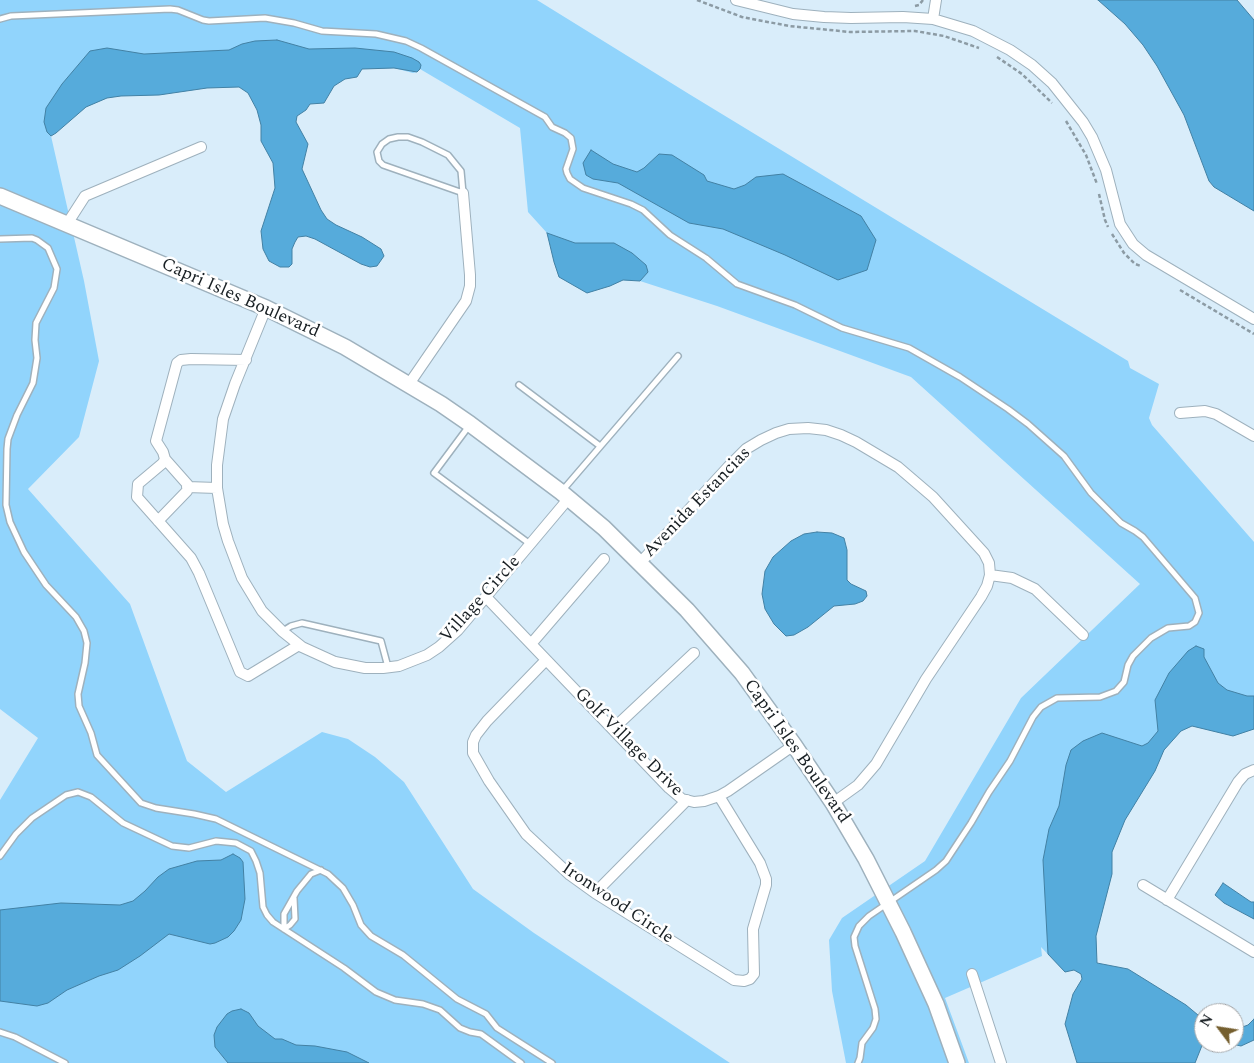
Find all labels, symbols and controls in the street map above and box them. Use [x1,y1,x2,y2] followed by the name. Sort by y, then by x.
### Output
[158,254,322,344] street label: Capri Isles Boulevard
[640,443,756,563] street label: Avenida Estancias
[436,552,526,648] street label: Village Circle
[738,676,854,828] street label: Capri Isles Boulevard
[569,684,687,802] street label: Golf Village Drive
[557,859,677,949] street label: Ironwood Circle
[1194,1003,1244,1053] north arrow
[1195,1010,1219,1031] text: N

